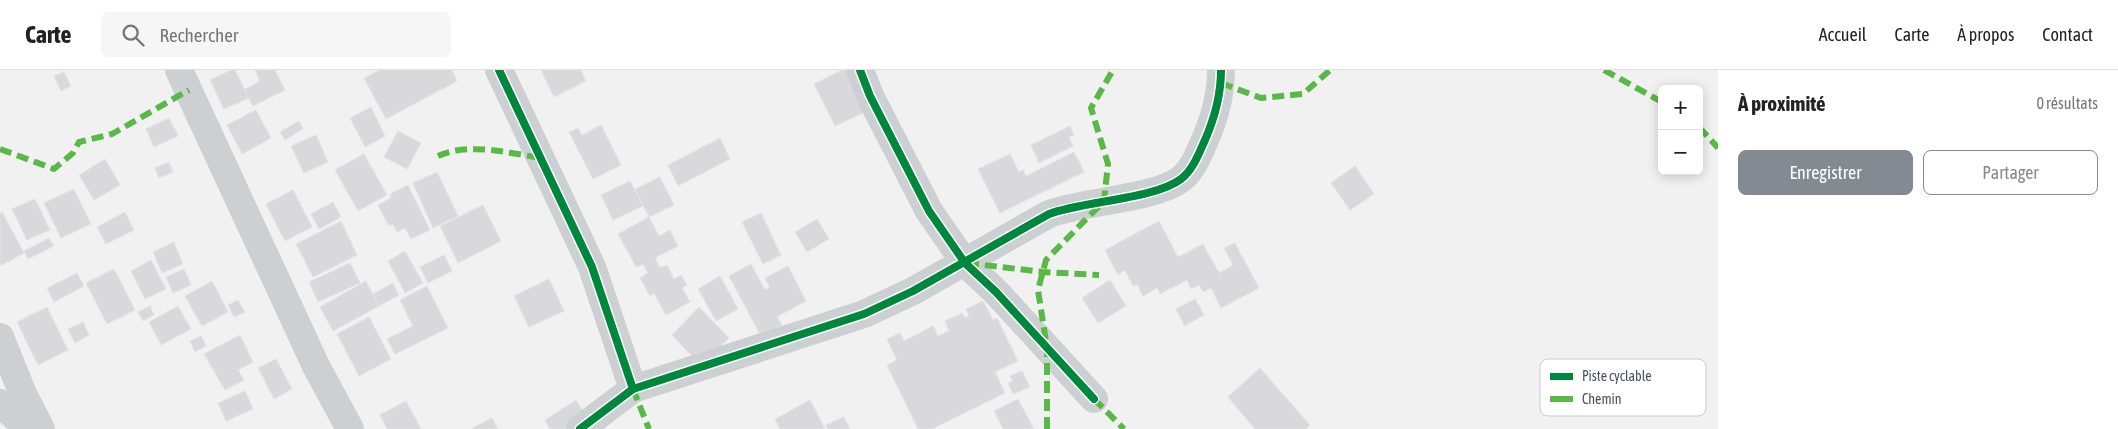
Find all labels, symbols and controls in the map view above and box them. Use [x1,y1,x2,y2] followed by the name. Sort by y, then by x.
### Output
[101,12,451,57] search box
[25,21,71,48] text: Carte
[119,21,147,49] icon: search
[159,24,238,46] text: Rechercher
[1819,24,1867,45] text: Accueil
[1895,24,1929,45] text: Carte
[1957,24,2014,45] text: À propos
[2042,24,2093,45] text: Contact
[1658,85,1703,175] map controls
[1658,85,1703,130] button: +
[1738,91,1826,115] text: À proximité
[2036,94,2098,112] text: 0 résultats
[1658,130,1703,175] button: −
[1738,150,1913,195] button: Enregistrer
[1923,150,2098,195] button: Partager
[1540,359,1706,416] legend
[1582,368,1652,384] text: Piste cyclable
[1582,391,1622,407] text: Chemin

